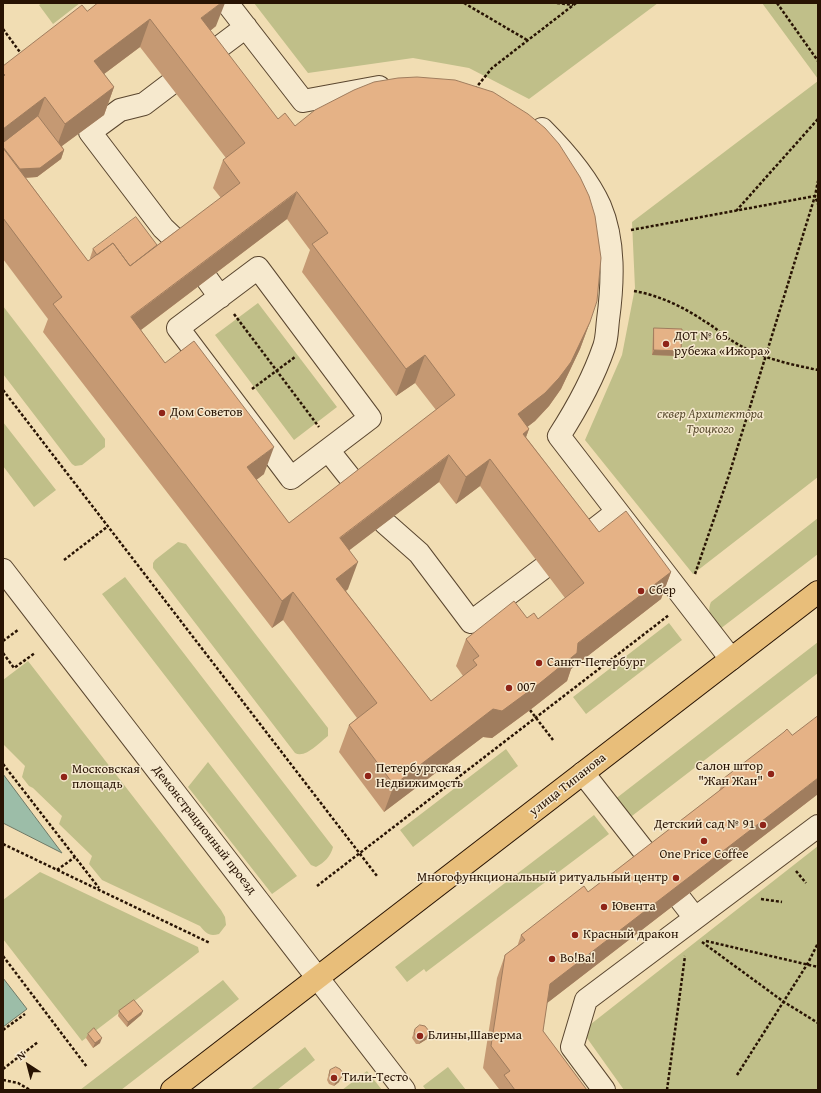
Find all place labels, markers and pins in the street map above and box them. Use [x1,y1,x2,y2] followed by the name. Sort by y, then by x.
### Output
[674,329,770,360] place label: ДОТ № 65 рубежа «Ижора»
[661,339,671,349] marker: ДОТ № 65 рубежа «Ижора»
[170,405,242,421] place label: Дом Советов
[157,408,167,418] marker: Дом Советов
[649,583,676,599] place label: Сбер
[636,586,646,596] marker: Сбер
[547,655,645,671] place label: Санкт-Петербург
[534,658,544,668] marker: Санкт-Петербург
[517,680,536,696] place label: 007
[504,683,514,693] marker: 007
[696,759,763,790] place label: Салон штор "Жан Жан"
[376,761,463,792] place label: Петербургская Недвижимость
[72,762,140,793] place label: Московская площадь
[766,769,776,779] marker: Салон штор "Жан Жан"
[363,771,373,781] marker: Петербургская Недвижимость
[59,772,69,782] marker: Московская площадь
[654,817,755,833] place label: Детский сад № 91
[758,820,768,830] marker: Детский сад № 91
[699,836,709,846] marker: One Price Coffee
[659,847,749,863] place label: One Price Coffee
[417,870,668,886] place label: Многофункциональный ритуальный центр
[671,873,681,883] marker: Многофункциональный ритуальный центр
[612,899,656,915] place label: Ювента
[599,902,609,912] marker: Ювента
[583,927,678,943] place label: Красный дракон
[570,930,580,940] marker: Красный дракон
[560,951,595,967] place label: Во!Ва!
[547,954,557,964] marker: Во!Ва!
[428,1028,522,1044] place label: Блины,Шаверма
[415,1031,425,1041] marker: Блины,Шаверма
[342,1070,408,1086] place label: Тили-Тесто
[329,1073,339,1083] marker: Тили-Тесто

